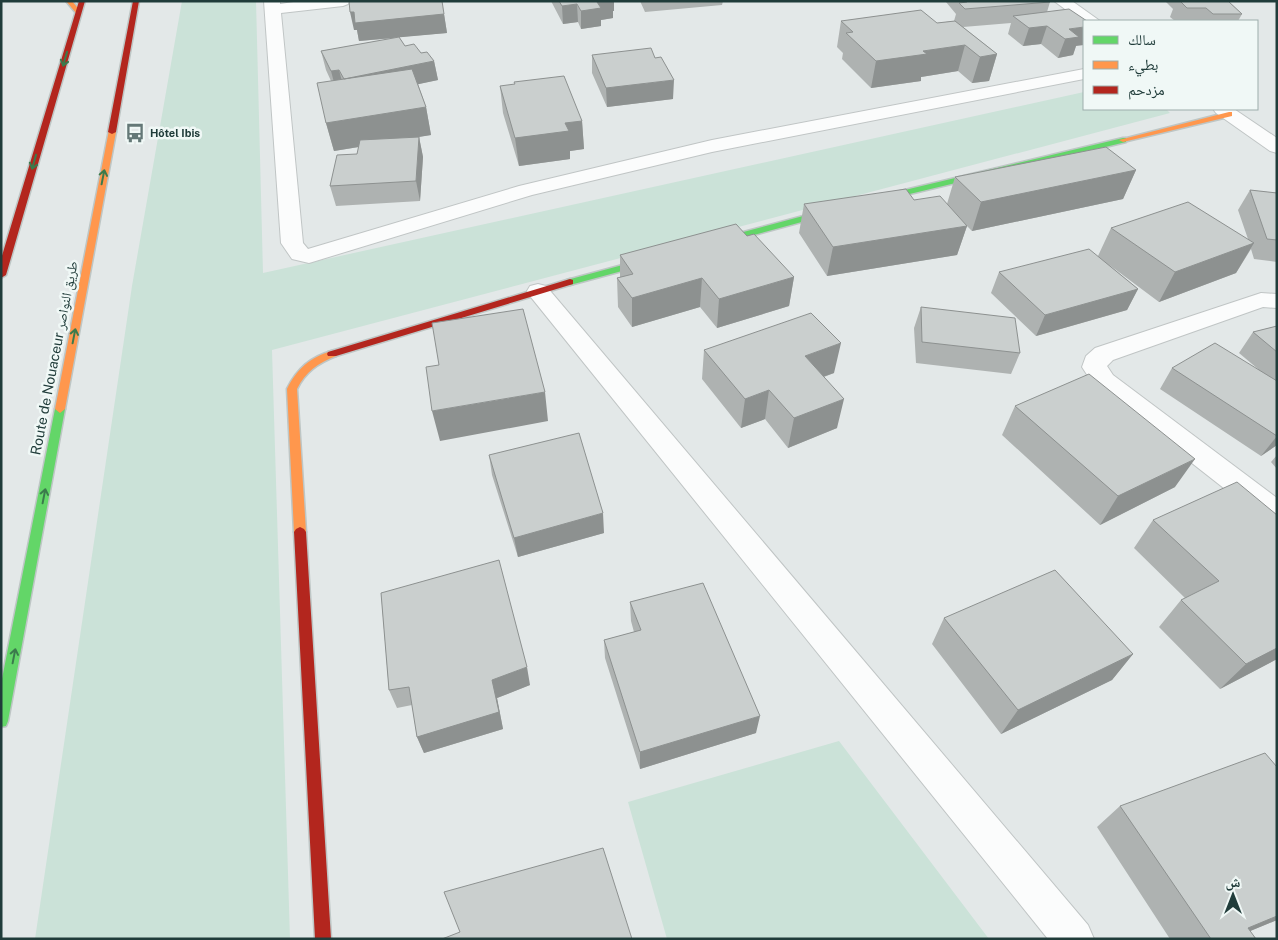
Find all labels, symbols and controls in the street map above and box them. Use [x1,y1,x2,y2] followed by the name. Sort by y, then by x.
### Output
[1083,20,1258,110] legend
[1128,31,1156,48] text: سالك
[59,50,69,66] one-way arrow
[1128,56,1158,77] text: بطيء
[1128,81,1165,100] text: مزدحم
[124,122,146,144] bus stop icon: Hôtel Ibis
[150,127,200,139] place label: Hôtel Ibis
[29,154,39,170] one-way arrow
[99,169,109,185] one-way arrow
[27,260,83,457] street label: Route de Nouaceur طريق النواصر
[69,329,79,345] one-way arrow
[39,488,49,504] one-way arrow
[9,648,19,664] one-way arrow
[1208,870,1258,920] north arrow
[1226,874,1241,891] text: ش

